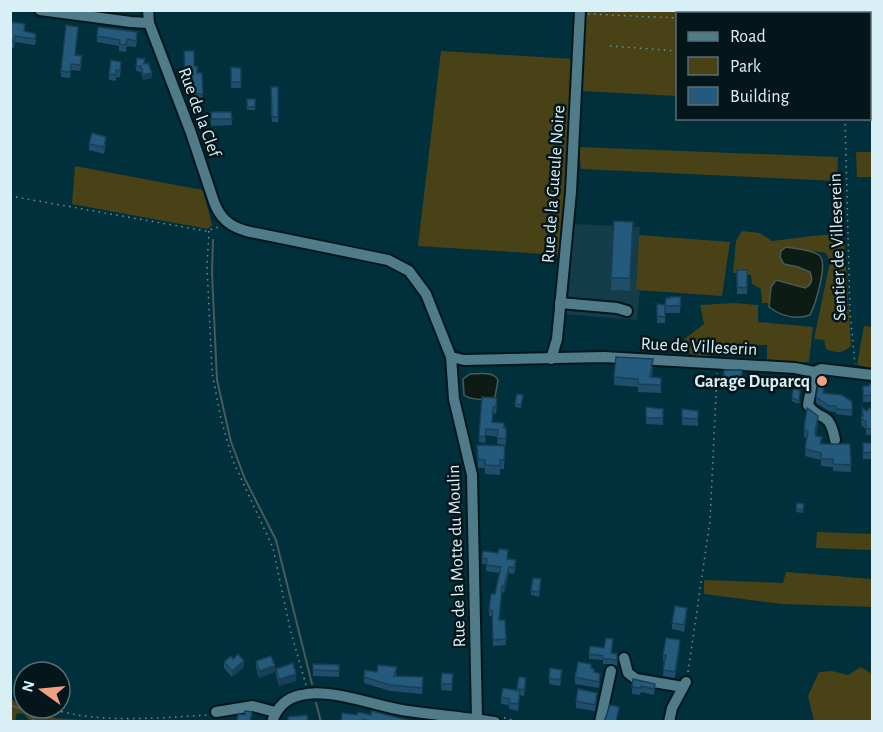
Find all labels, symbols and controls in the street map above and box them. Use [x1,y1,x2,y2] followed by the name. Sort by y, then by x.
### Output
[676,12,871,120] legend
[730,28,766,46] text: Road
[730,58,762,76] text: Park
[175,65,224,161] street label: Rue de la Clef
[730,88,790,106] text: Building
[539,104,569,264] street label: Rue de la Gueule Noire
[826,173,850,321] street label: Sentier de Villeserein
[640,335,758,359] street label: Rue de Villeserin
[694,373,810,391] place label: Garage Duparcq
[815,374,829,388] marker: Garage Duparcq
[445,464,469,648] street label: Rue de la Motte du Moulin
[12,660,72,720] north arrow
[19,679,38,694] text: N

